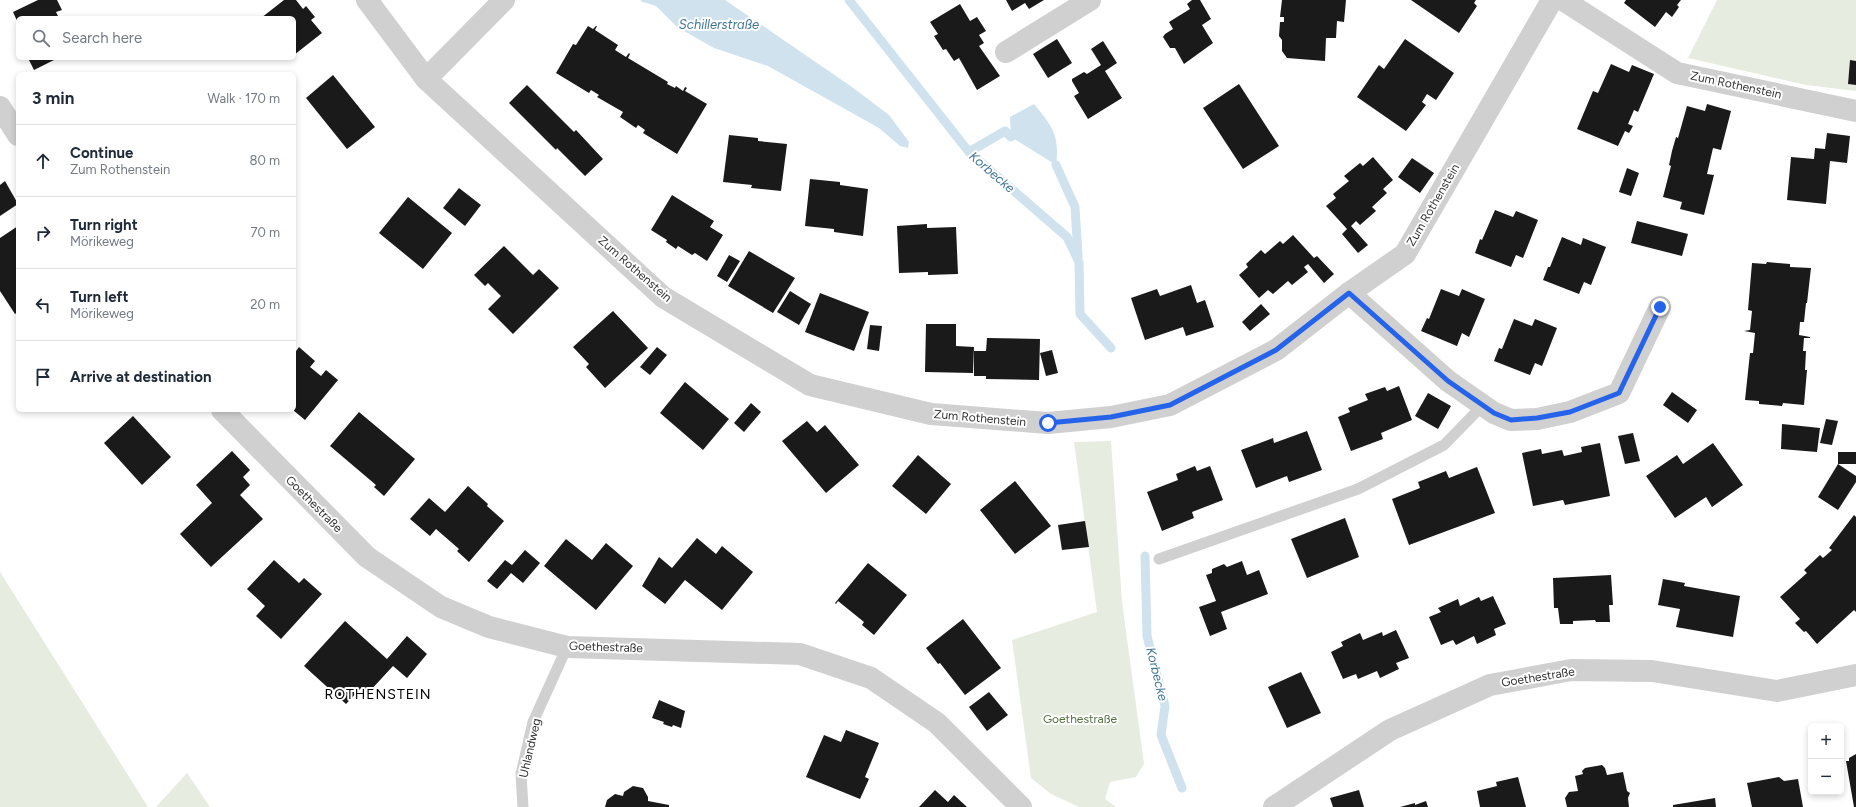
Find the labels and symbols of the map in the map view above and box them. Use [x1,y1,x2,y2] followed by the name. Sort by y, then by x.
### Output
[679,17,759,32] water label: Schillerstraße
[1689,69,1783,102] street label: Zum Rothenstein
[966,148,1018,196] water label: Korbecke
[1404,161,1462,249] street label: Zum Rothenstein
[595,233,675,305] street label: Zum Rothenstein
[1651,298,1669,316] route end
[933,407,1027,429] street label: Zum Rothenstein
[1039,414,1057,432] route start
[283,473,345,535] street label: Goethestraße
[569,639,644,655] street label: Goethestraße
[1143,646,1171,702] water label: Korbecke
[1500,664,1576,690] street label: Goethestraße
[324,686,432,703] district label: ROTHENSTEIN
[1043,712,1117,726] park label: Goethestraße
[516,717,544,779] street label: Uhlandweg

